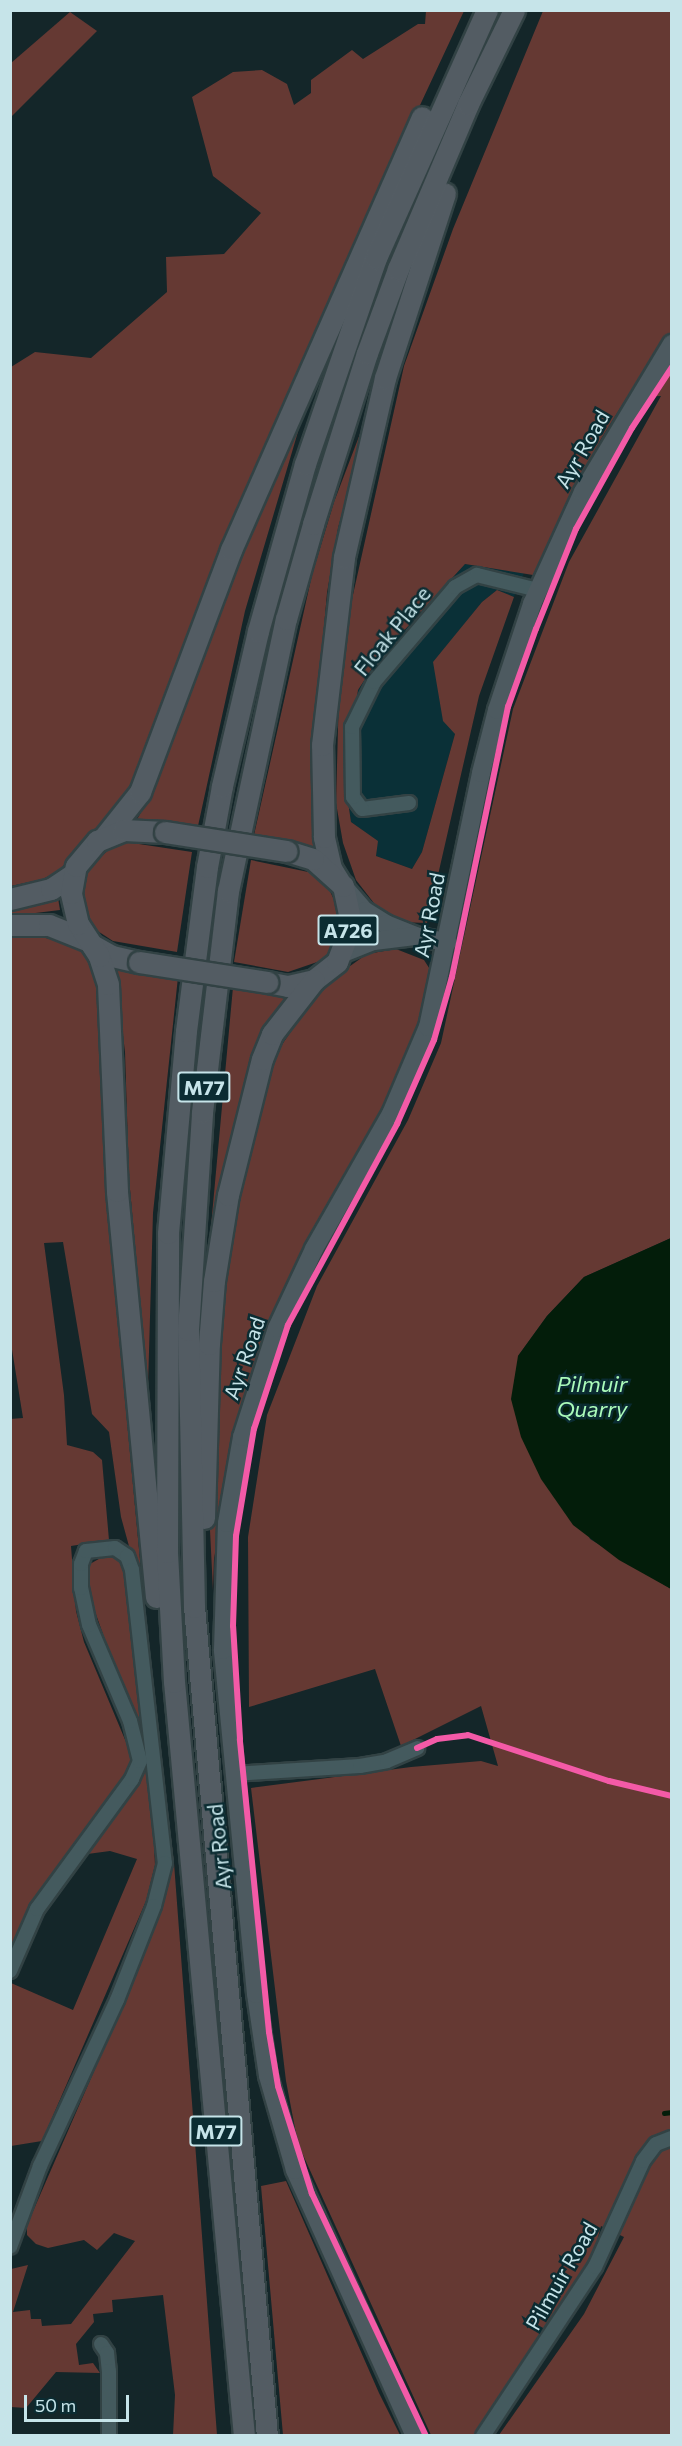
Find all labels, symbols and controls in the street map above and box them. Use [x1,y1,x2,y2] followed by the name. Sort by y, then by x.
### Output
[550,405,614,493] street label: Ayr Road
[348,581,436,681] street label: Floak Place
[408,870,450,960] street label: Ayr Road
[316,913,380,947] road number: A726
[177,1070,231,1104] road number: M77
[218,1313,270,1403] street label: Ayr Road
[557,1370,627,1422] water label: Pilmuir Quarry
[202,1803,236,1891] street label: Ayr Road
[189,2114,243,2148] road number: M77
[520,2217,602,2335] street label: Pilmuir Road
[27,2383,132,2421] scale bar
[35,2394,76,2416] text: 50 m

